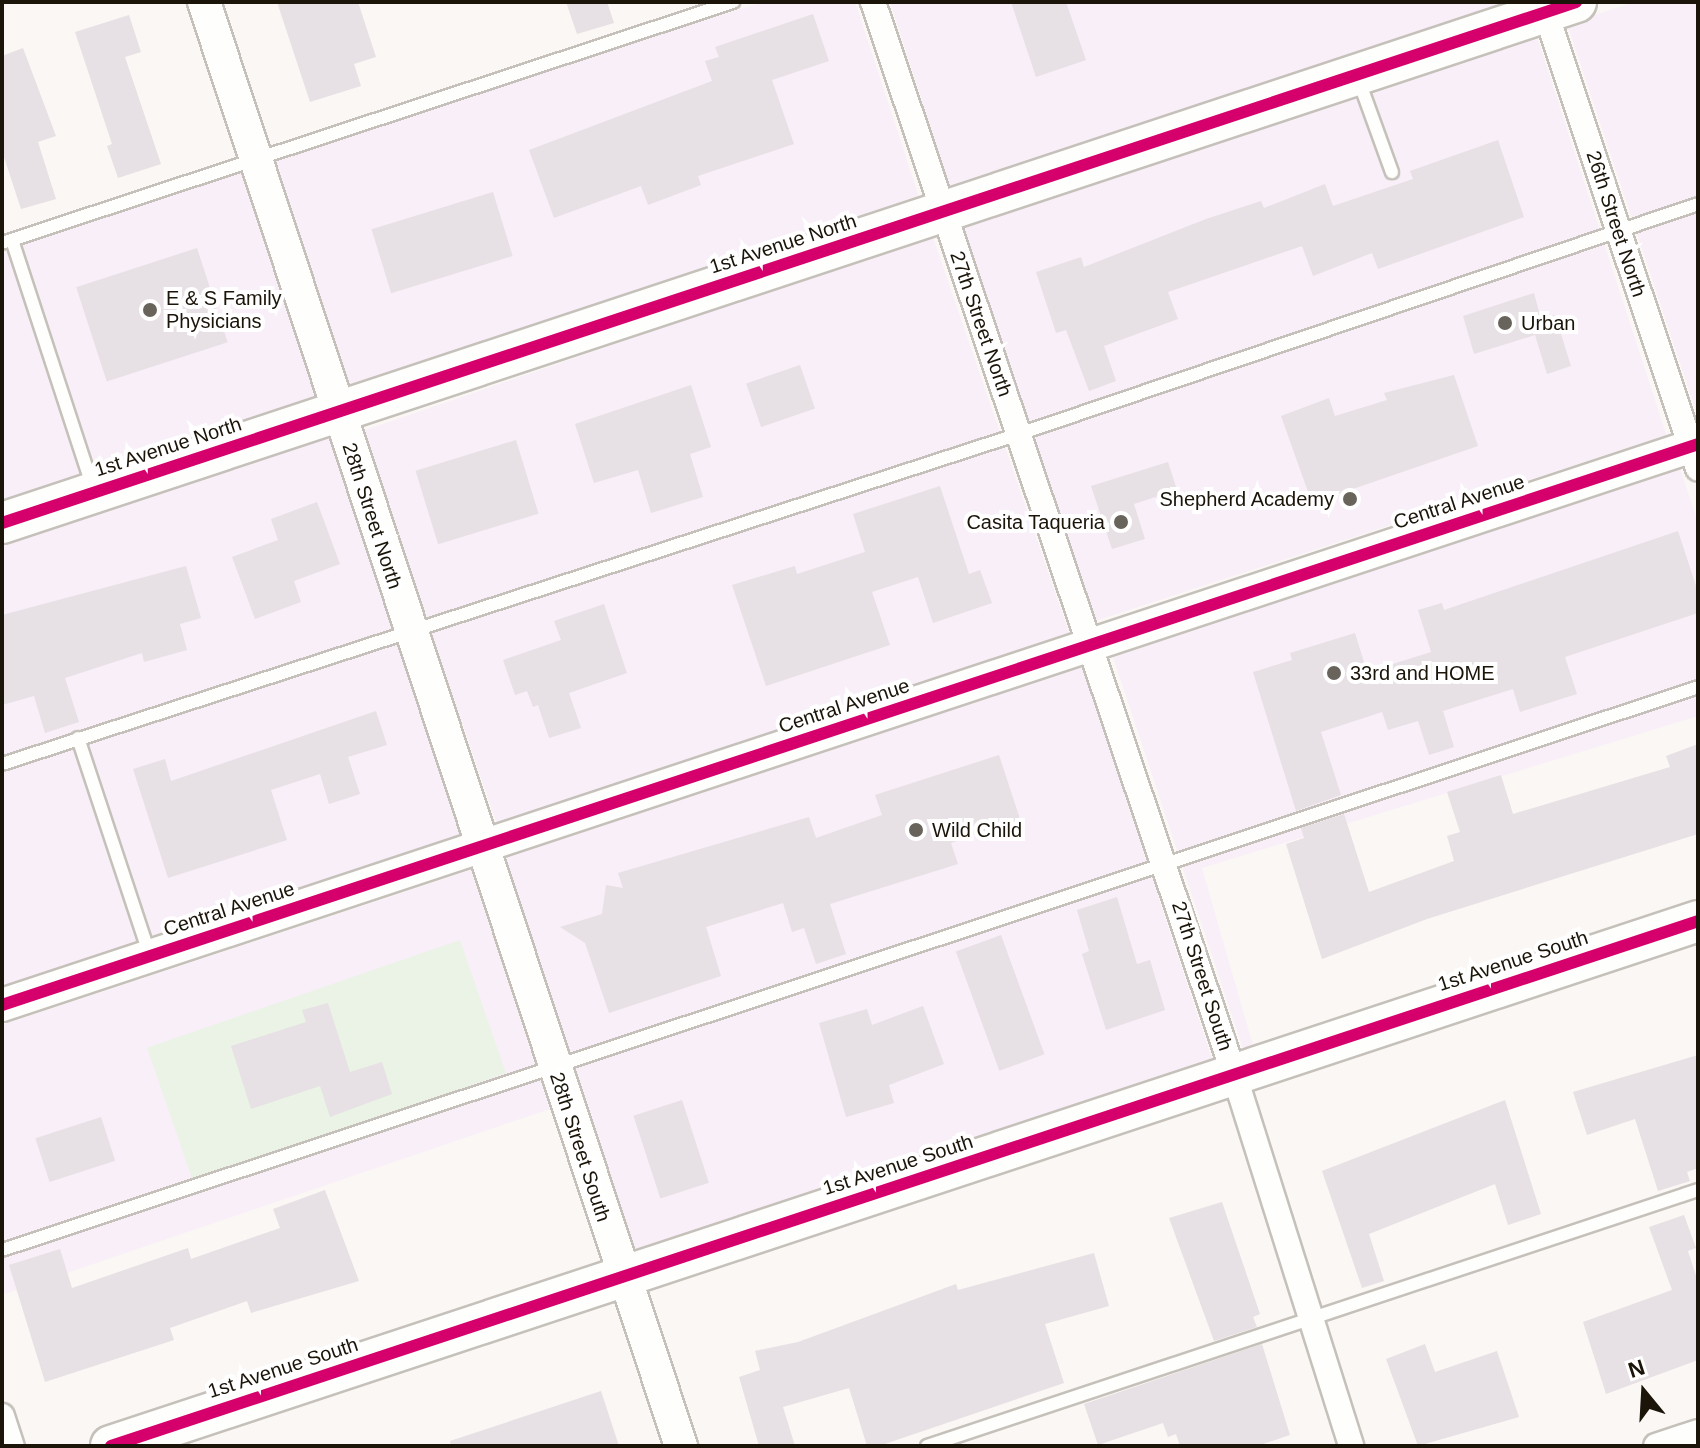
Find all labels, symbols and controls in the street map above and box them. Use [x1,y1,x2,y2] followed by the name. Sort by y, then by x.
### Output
[1581,148,1651,300] street label: 26th Street North
[706,209,860,279] street label: 1st Avenue North
[945,248,1017,400] street label: 27th Street North
[166,286,282,333] place label: E & S Family Physicians
[141,301,159,319] marker: E & S Family Physicians
[1521,311,1575,335] place label: Urban
[1496,314,1514,332] marker: Urban
[91,412,245,482] street label: 1st Avenue North
[337,440,407,592] street label: 28th Street North
[1390,469,1528,535] street label: Central Avenue
[1158,487,1334,511] place label: Shepherd Academy
[1341,490,1359,508] marker: Shepherd Academy
[966,510,1105,534] place label: Casita Taqueria
[1112,513,1130,531] marker: Casita Taqueria
[1350,661,1495,685] place label: 33rd and HOME
[1325,664,1343,682] marker: 33rd and HOME
[775,673,913,739] street label: Central Avenue
[932,818,1022,842] place label: Wild Child
[907,821,925,839] marker: Wild Child
[160,876,298,942] street label: Central Avenue
[1167,898,1237,1054] street label: 27th Street South
[1434,925,1592,997] street label: 1st Avenue South
[545,1069,615,1225] street label: 28th Street South
[819,1129,977,1201] street label: 1st Avenue South
[204,1332,362,1404] street label: 1st Avenue South
[1604,1352,1684,1432] north arrow
[1625,1354,1648,1383] text: N

